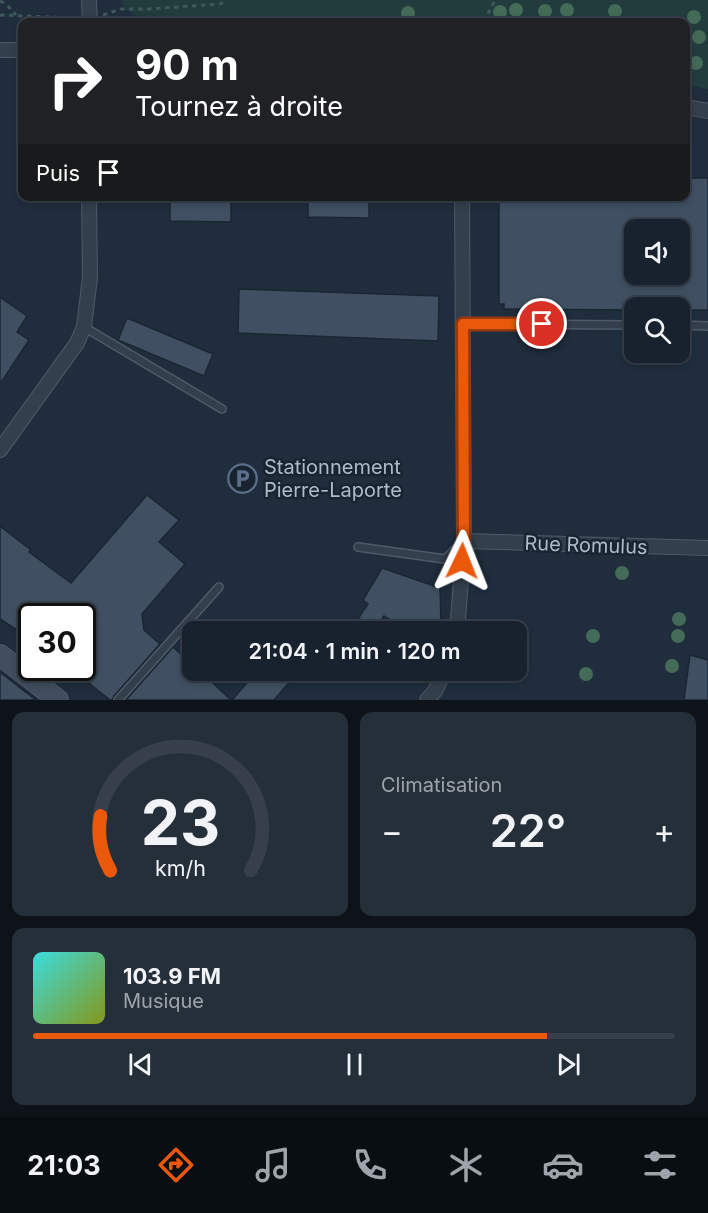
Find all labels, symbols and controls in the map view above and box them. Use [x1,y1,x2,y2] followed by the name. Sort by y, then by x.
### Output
[135,39,239,90] text: 90 m
[36,42,114,120] icon: right
[135,90,343,123] text: Tournez à droite
[92,156,125,189] icon: arrive
[36,160,80,186] text: Puis
[624,219,690,363] map controls
[624,219,690,285] button: sound
[624,297,690,363] button: search
[516,298,567,349] pin
[525,307,558,340] icon: arrive
[264,455,402,502] place label: Stationnement Pierre-Laporte
[227,463,259,495] parking icon: Stationnement Pierre-Laporte
[430,529,494,593] position arrow
[524,531,648,559] street label: Rue Romulus
[18,603,96,681] speed limit sign: 30
[248,638,461,664] text: 21:04 · 1 min · 120 m
[381,773,502,797] text: Climatisation
[140,785,220,860] text: 23
[490,803,566,858] text: 22°
[381,811,403,851] text: −
[653,811,675,851] text: +
[155,855,205,881] text: km/h
[123,963,221,989] text: 103.9 FM
[123,989,204,1013] text: Musique
[124,1048,157,1081] icon: previous
[338,1048,371,1081] icon: pause
[552,1048,585,1081] icon: next
[155,1144,197,1186] icon: directions
[252,1144,294,1186] icon: music
[349,1144,391,1186] icon: phone
[445,1144,487,1186] icon: climate
[542,1144,584,1186] icon: car
[639,1144,681,1186] icon: filters
[27,1149,101,1182] text: 21:03

